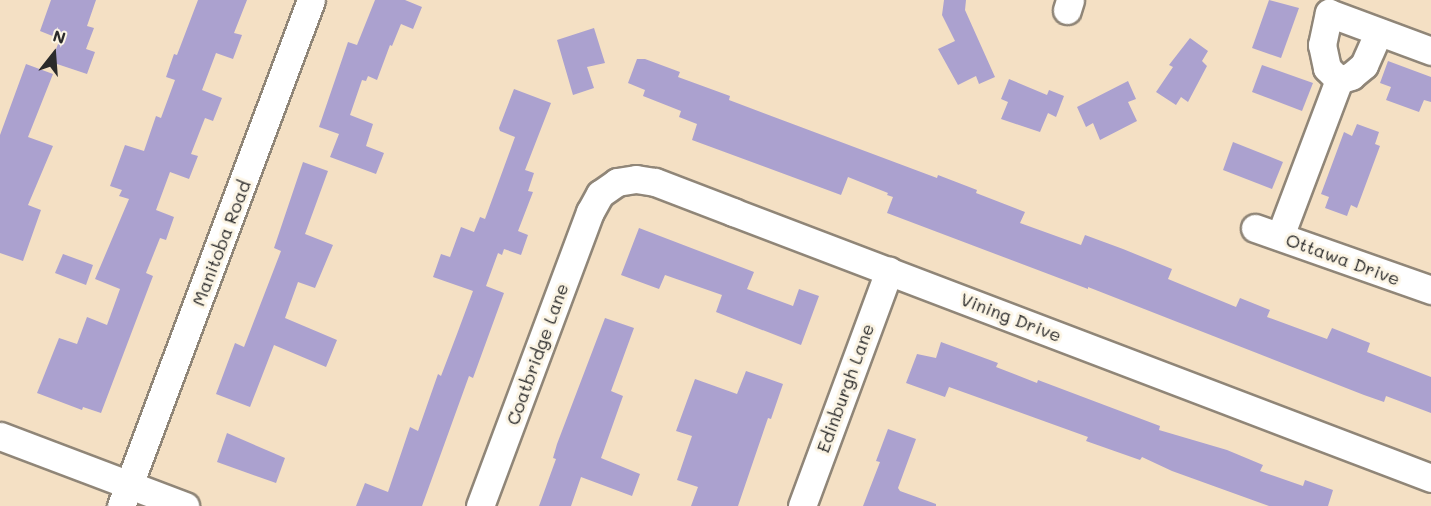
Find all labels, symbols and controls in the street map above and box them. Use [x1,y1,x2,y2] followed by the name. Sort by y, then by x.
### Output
[24,24,84,84] north arrow
[51,24,68,48] text: N
[187,177,255,309] street label: Manitoba Road
[1283,228,1403,290] street label: Ottawa Drive
[501,280,573,428] street label: Coatbridge Lane
[958,288,1064,346] street label: Vining Drive
[812,321,878,455] street label: Edinburgh Lane

